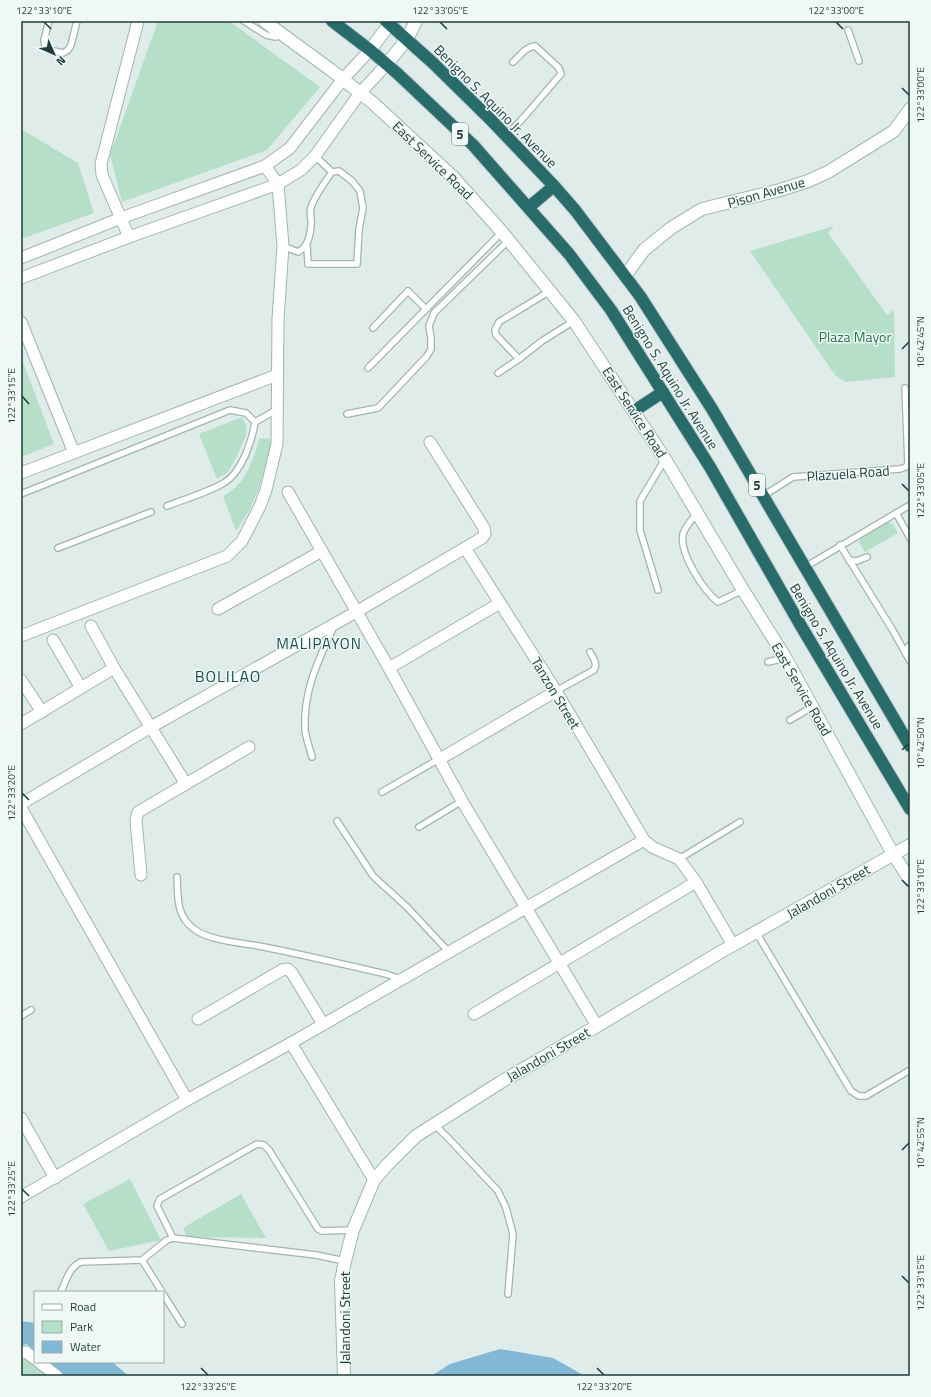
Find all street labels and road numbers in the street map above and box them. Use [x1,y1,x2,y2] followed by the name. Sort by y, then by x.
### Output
[429,39,563,173] street label: Benigno S. Aquino Jr. Avenue
[388,116,478,204] street label: East Service Road
[452,123,468,145] road number: 5
[725,171,807,213] street label: Pison Avenue
[618,300,724,454] street label: Benigno S. Aquino Jr. Avenue
[598,362,672,462] street label: East Service Road
[806,460,890,486] street label: Plazuela Road
[749,474,765,496] road number: 5
[785,579,889,733] street label: Benigno S. Aquino Jr. Avenue
[767,638,837,740] street label: East Service Road
[526,653,586,733] street label: Tanzon Street
[782,859,874,923] street label: Jalandoni Street
[502,1022,594,1086] street label: Jalandoni Street
[334,1271,355,1365] street label: Jalandoni Street

